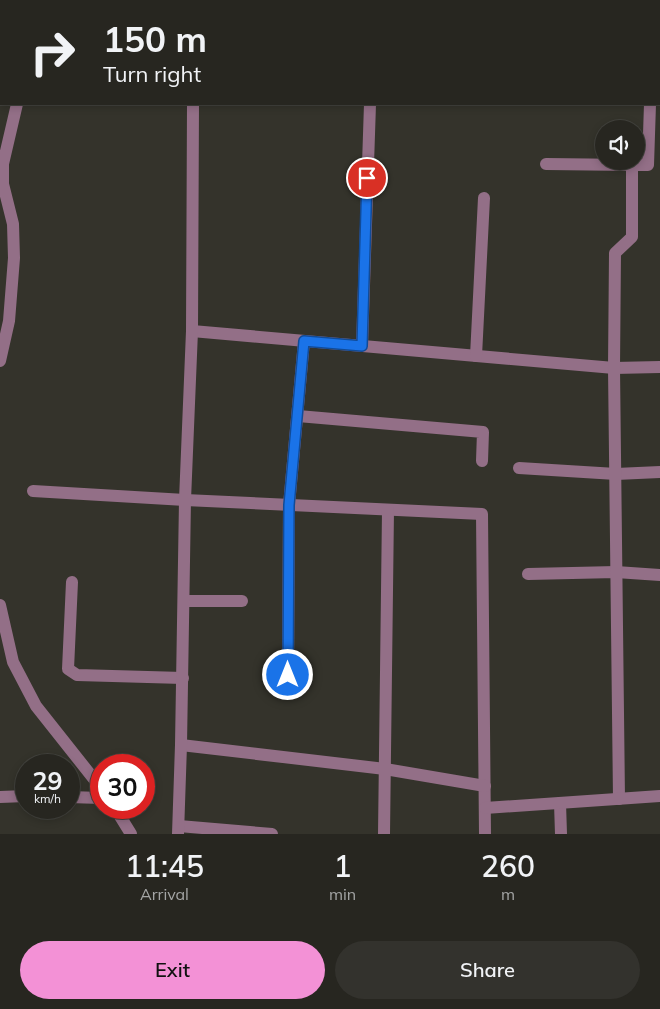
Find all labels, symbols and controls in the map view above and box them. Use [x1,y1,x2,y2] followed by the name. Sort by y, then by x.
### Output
[103,17,207,61] text: 150 m
[20,20,85,85] icon: right
[103,60,201,88] text: Turn right
[595,120,645,170] map controls
[595,120,645,170] button: sound
[346,157,388,199] pin
[353,164,381,192] icon: arrive
[261,648,313,700] position arrow
[90,754,155,819] speed limit sign: 30
[32,765,63,796] text: 29
[34,791,61,806] text: km/h
[125,847,204,885] text: 11:45
[334,847,352,885] text: 1
[481,847,535,885] text: 260
[140,884,189,904] text: Arrival
[329,884,356,904] text: min
[501,884,515,904] text: m
[20,941,325,999] button: Exit
[335,941,640,999] button: Share

